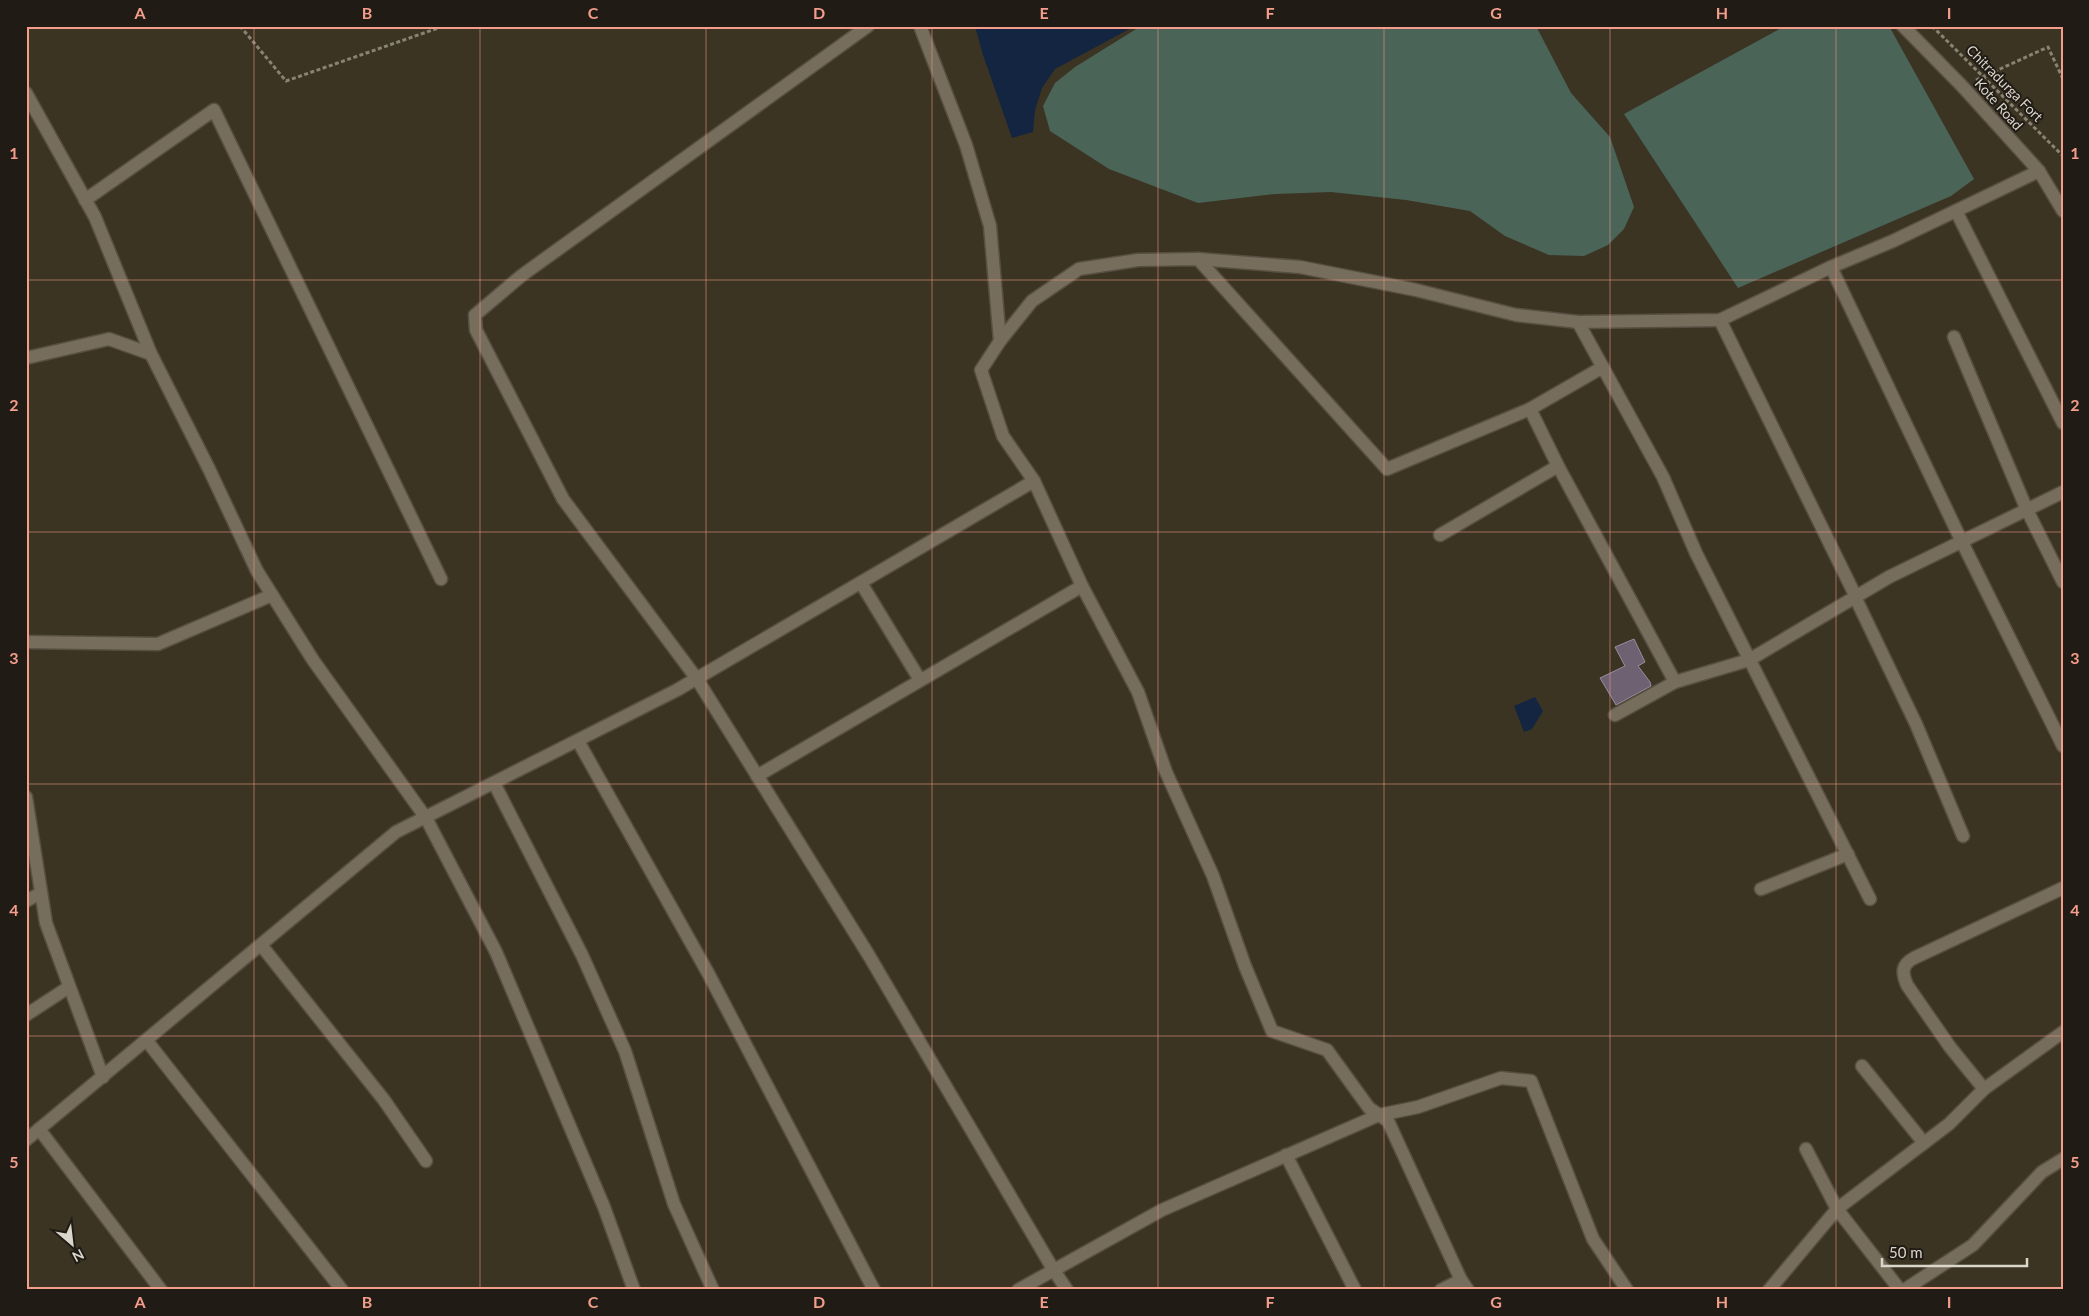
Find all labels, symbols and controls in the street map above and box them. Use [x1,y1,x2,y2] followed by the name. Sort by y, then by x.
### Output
[133,3,146,22] text: A
[362,3,372,22] text: B
[588,3,599,22] text: C
[813,3,825,22] text: D
[1039,3,1049,22] text: E
[1265,3,1275,22] text: F
[1490,3,1502,22] text: G
[1716,3,1728,22] text: H
[1947,3,1951,22] text: I
[1963,41,2047,125] street label: Chitradurga Fort
[1971,75,2027,133] street label: Kote Road
[9,143,19,162] text: 1
[2070,143,2080,162] text: 1
[9,395,19,414] text: 2
[2070,395,2080,414] text: 2
[9,648,19,667] text: 3
[2070,648,2080,667] text: 3
[9,900,19,919] text: 4
[2070,900,2080,919] text: 4
[9,1152,19,1171] text: 5
[2070,1152,2080,1171] text: 5
[48,1218,98,1268] north arrow
[1882,1236,2026,1268] scale bar
[1889,1243,1923,1261] text: 50 m
[70,1246,87,1266] text: N
[133,1292,146,1311] text: A
[362,1292,372,1311] text: B
[588,1292,599,1311] text: C
[813,1292,825,1311] text: D
[1039,1292,1049,1311] text: E
[1265,1292,1275,1311] text: F
[1490,1292,1502,1311] text: G
[1716,1292,1728,1311] text: H
[1947,1292,1951,1311] text: I

